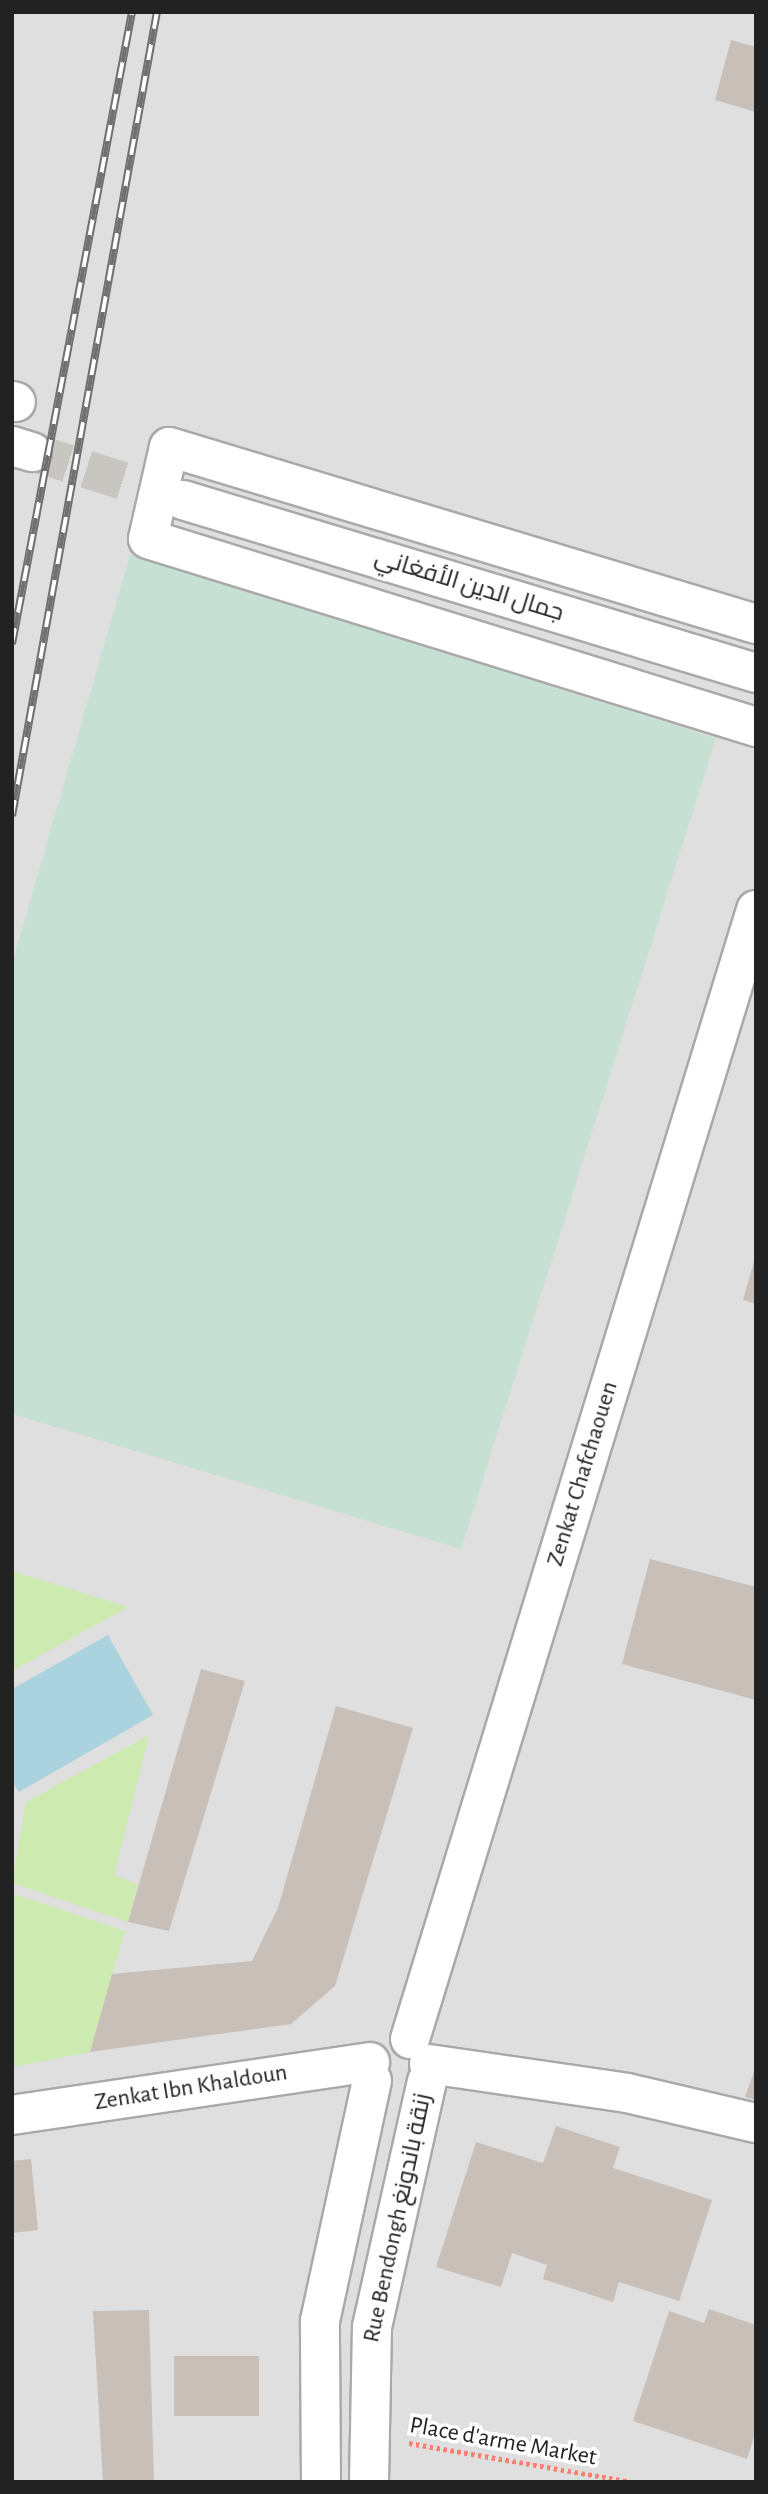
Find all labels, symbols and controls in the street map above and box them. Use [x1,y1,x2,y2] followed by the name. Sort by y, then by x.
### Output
[371,544,567,628] street label: جمال الدين الأفغاني
[541,1378,625,1570] street label: Zenkat Chafchaouen
[93,2059,289,2117] street label: Zenkat Ibn Khaldoun
[358,2091,438,2345] street label: Rue Bendongh زنقة باندونغ
[407,2411,599,2473] street label: Place d'arme Market

